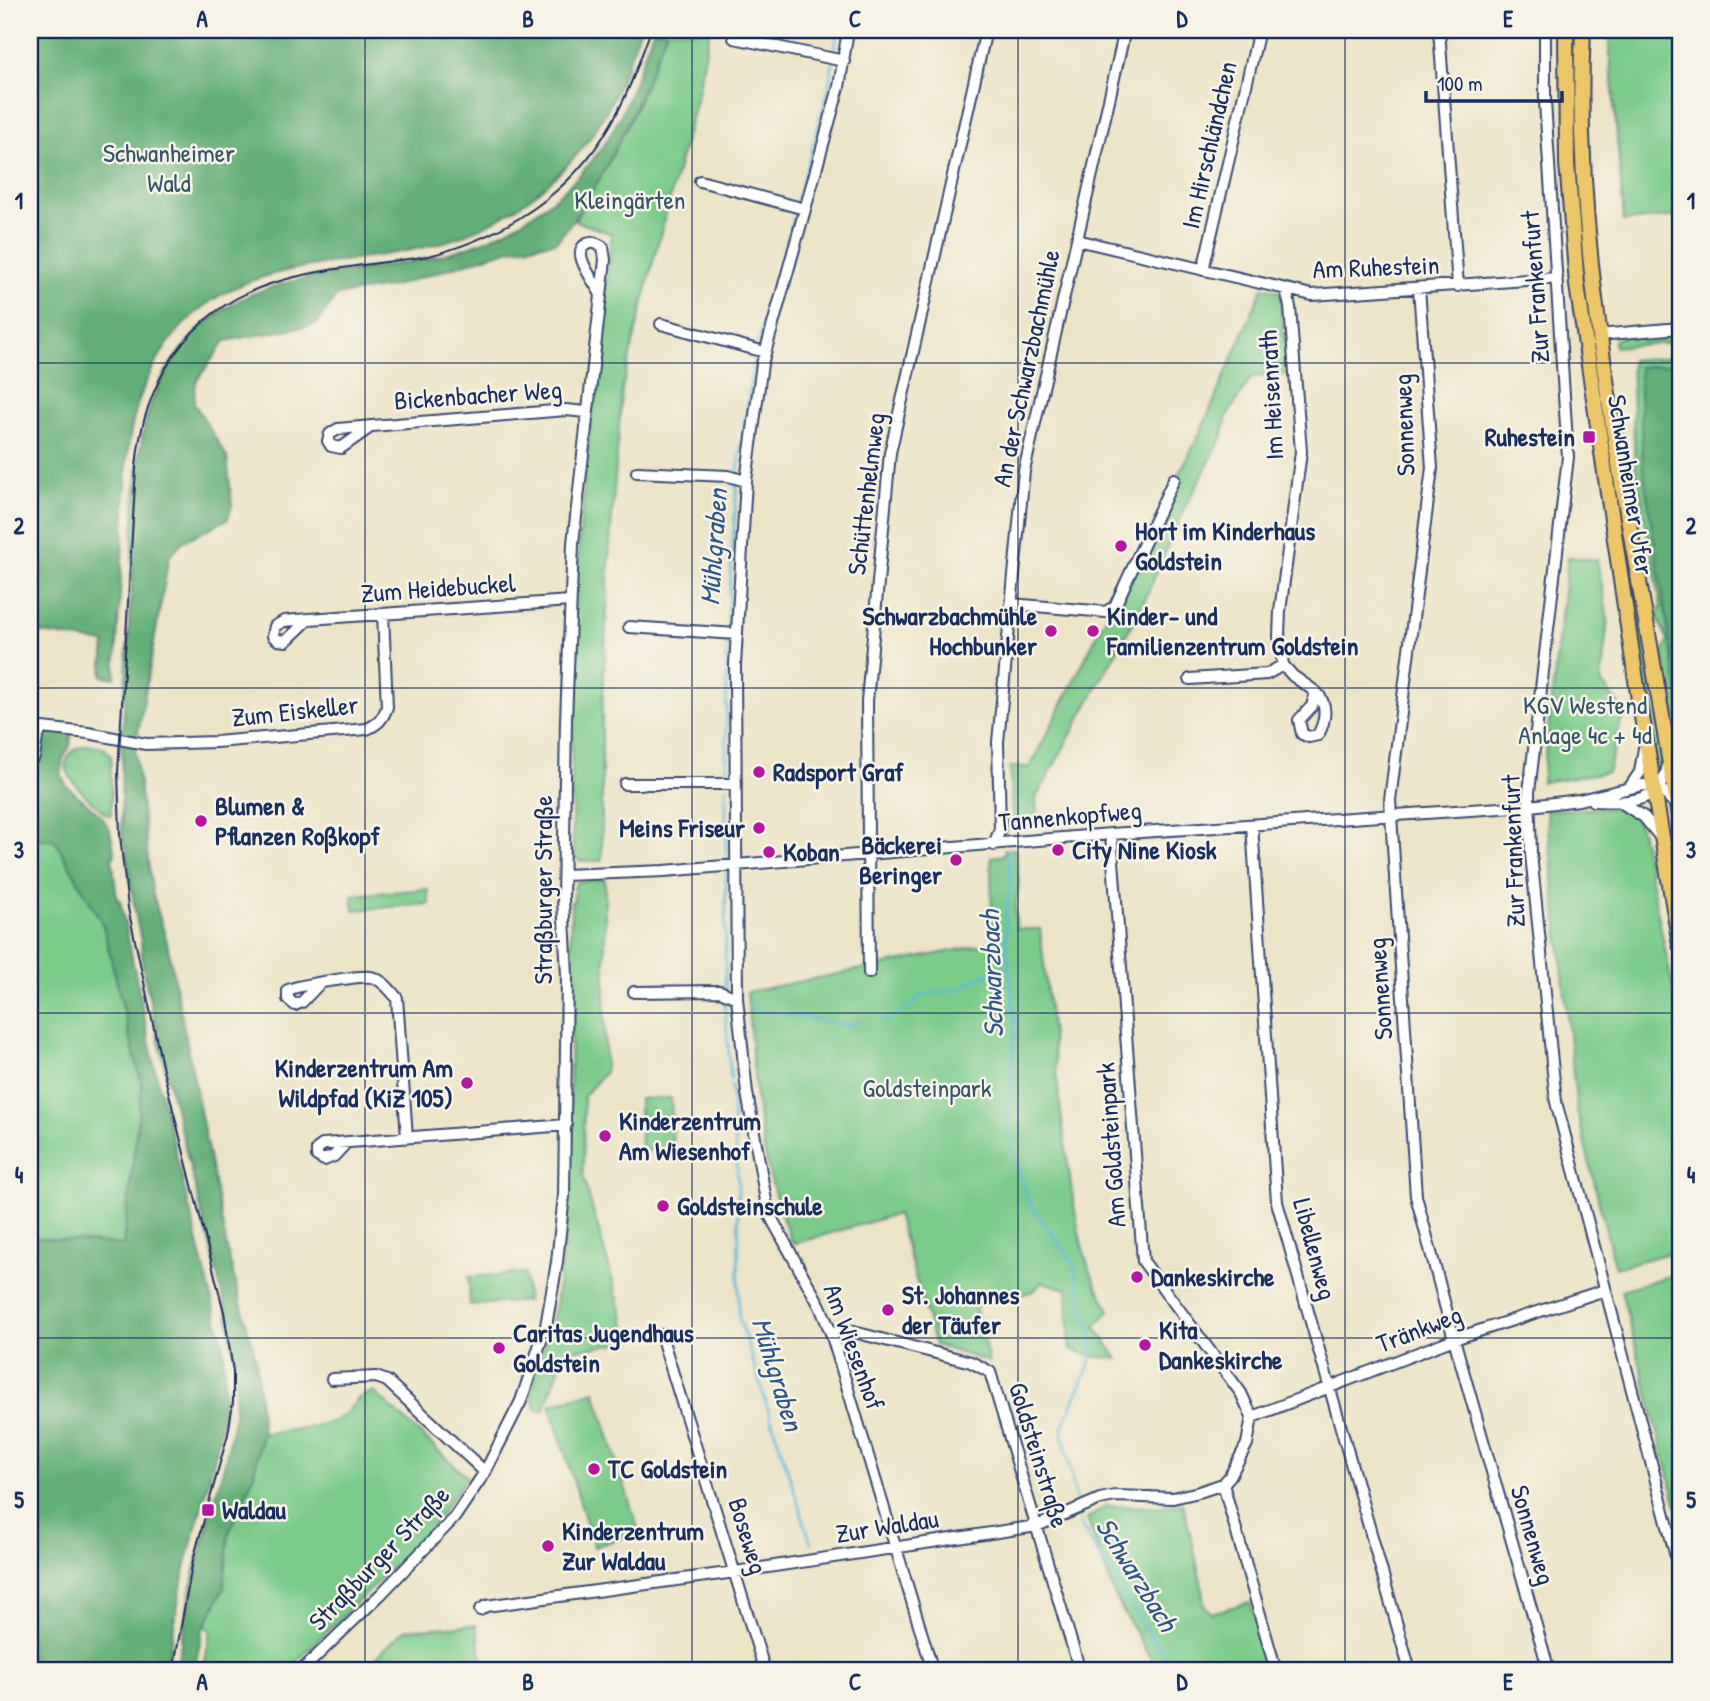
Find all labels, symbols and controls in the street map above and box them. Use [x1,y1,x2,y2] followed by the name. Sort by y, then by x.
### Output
[196,3,208,34] text: A
[522,3,534,34] text: B
[849,3,861,34] text: C
[1177,3,1189,34] text: D
[1503,3,1514,34] text: E
[1172,58,1245,232] street label: Im Hirschländchen
[1426,60,1563,104] scale bar
[1437,69,1483,98] text: 100 m
[103,135,235,200] park label: Schwanheimer Wald
[574,182,686,217] park label: Kleingärten
[15,185,23,216] text: 1
[1687,185,1695,216] text: 1
[1512,209,1557,364] street label: Zur Frankenfurt
[983,246,1068,490] street label: An der Schwarzbachmühle
[1312,247,1440,286] street label: Am Ruhestein
[1250,329,1291,461] street label: Im Heisenrath
[393,371,563,418] street label: Bickenbacher Weg
[1384,373,1423,477] street label: Sonnenweg
[1600,392,1663,578] street label: Schwanheimer Ufer
[838,411,893,577] street label: Schüttenhelmweg
[1485,419,1575,454] place label: Ruhestein
[1581,429,1597,445] marker: Ruhestein
[690,485,736,606] water label: Mühlgraben
[14,510,25,541] text: 2
[1686,510,1697,541] text: 2
[1135,513,1315,578] place label: Hort im Kinderhaus Goldstein
[1113,538,1129,554] marker: Hort im Kinderhaus Goldstein
[359,565,517,610] street label: Zum Heidebuckel
[863,598,1038,663] place label: Schwarzbachmühle Hochbunker
[1106,598,1358,663] place label: Kinder- und Familienzentrum Goldstein
[1043,623,1059,639] marker: Schwarzbachmühle Hochbunker
[1085,623,1101,639] marker: Kinder- und Familienzentrum Goldstein
[230,686,360,735] street label: Zum Eiskeller
[1518,687,1652,752] park label: KGV Westend Anlage 4c + 4d
[773,754,904,790] place label: Radsport Graf
[751,764,767,780] marker: Radsport Graf
[1492,773,1533,928] street label: Zur Frankenfurt
[215,788,380,854] place label: Blumen & Pflanzen Roßkopf
[997,792,1143,839] street label: Tannenkopfweg
[525,795,560,985] street label: Straßburger Straße
[619,810,746,845] place label: Meins Friseur
[193,813,209,829] marker: Blumen & Pflanzen Roßkopf
[751,820,767,836] marker: Meins Friseur
[859,827,943,893] place label: Bäckerei Beringer
[1072,832,1217,868] place label: City Nine Kiosk
[14,834,24,865] text: 3
[783,834,840,869] place label: Koban
[1686,834,1696,865] text: 3
[1050,842,1066,858] marker: City Nine Kiosk
[761,844,777,860] marker: Koban
[948,852,964,868] marker: Bäckerei Beringer
[970,907,1012,1038] water label: Schwarzbach
[1358,937,1401,1041] street label: Sonnenweg
[275,1050,453,1116] place label: Kinderzentrum Am Wildpfad (KiZ 105)
[1087,1061,1134,1229] street label: Am Goldsteinpark
[862,1070,992,1105] park label: Goldsteinpark
[459,1075,475,1091] marker: Kinderzentrum Am Wildpfad (KiZ 105)
[619,1103,761,1168] place label: Kinderzentrum Am Wiesenhof
[597,1128,613,1144] marker: Kinderzentrum Am Wiesenhof
[15,1159,24,1190] text: 4
[1687,1159,1696,1190] text: 4
[677,1188,823,1223] place label: Goldsteinschule
[1285,1194,1346,1304] street label: Libellenweg
[655,1198,671,1214] marker: Goldsteinschule
[1151,1259,1275,1294] place label: Dankeskirche
[1129,1269,1145,1285] marker: Dankeskirche
[902,1277,1020,1342] place label: St. Johannes der Täufer
[816,1279,894,1415] street label: Am Wiesenhof
[1371,1296,1467,1361] street label: Tränkweg
[880,1302,896,1318] marker: St. Johannes der Täufer
[1159,1312,1283,1377] place label: Kita Dankeskirche
[743,1313,814,1438] water label: Mühlgraben
[513,1315,694,1380] place label: Caritas Jugendhaus Goldstein
[1137,1337,1153,1353] marker: Kita Dankeskirche
[491,1340,507,1356] marker: Caritas Jugendhaus Goldstein
[1001,1378,1078,1532] street label: Goldsteinstraße
[607,1451,727,1486] place label: TC Goldstein
[586,1461,602,1477] marker: TC Goldstein
[300,1478,457,1638] street label: Straßburger Straße
[1503,1481,1564,1589] street label: Sonnenweg
[14,1484,24,1515] text: 5
[1686,1484,1696,1515] text: 5
[222,1492,286,1527] place label: Waldau
[720,1493,777,1578] street label: Boseweg
[833,1500,941,1551] street label: Zur Waldau
[200,1502,216,1518] marker: Waldau
[1087,1510,1188,1640] water label: Schwarzbach
[562,1513,704,1578] place label: Kinderzentrum Zur Waldau
[540,1538,556,1554] marker: Kinderzentrum Zur Waldau
[196,1666,208,1697] text: A
[522,1666,534,1697] text: B
[849,1666,861,1697] text: C
[1177,1666,1189,1697] text: D
[1503,1666,1514,1697] text: E

